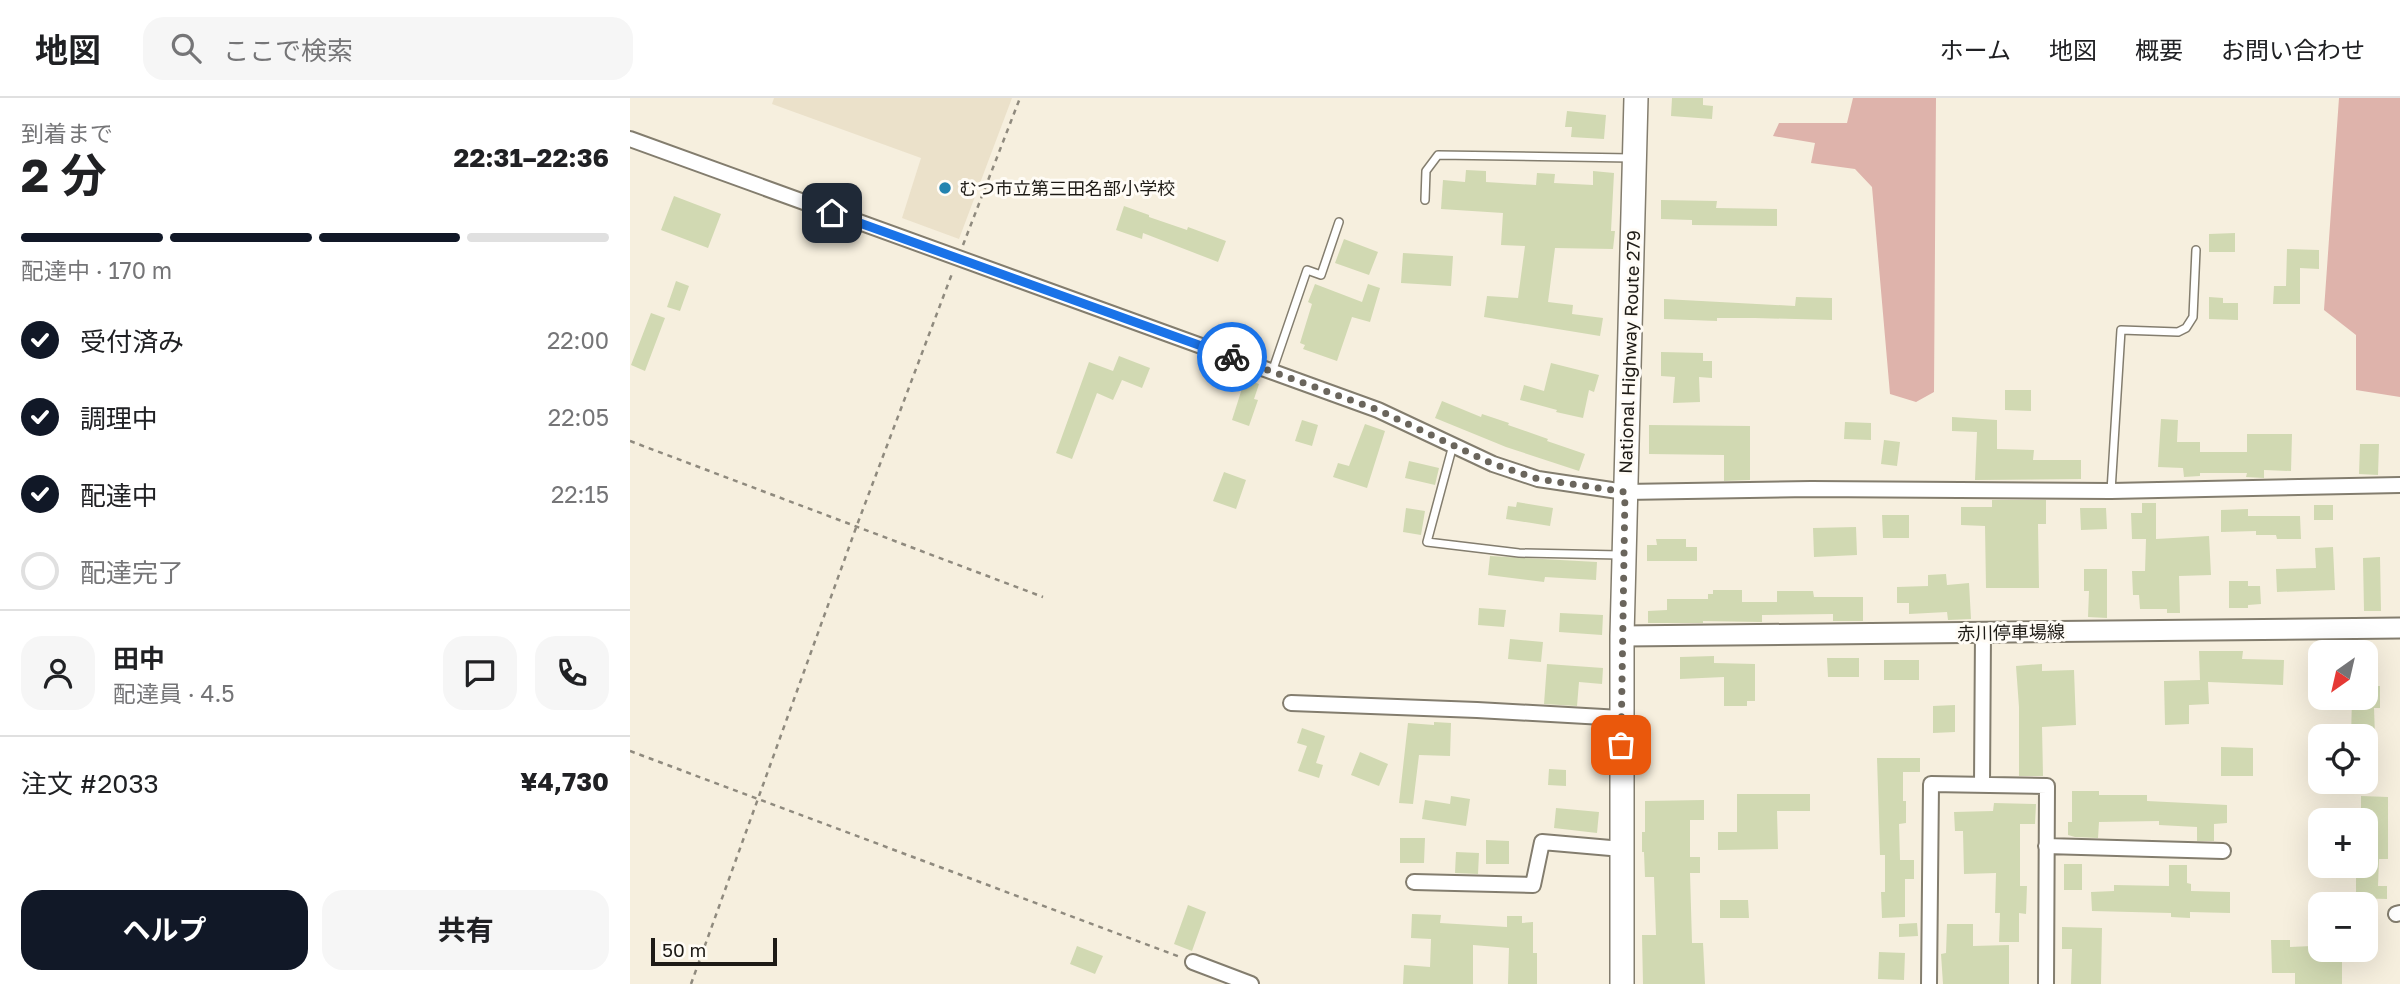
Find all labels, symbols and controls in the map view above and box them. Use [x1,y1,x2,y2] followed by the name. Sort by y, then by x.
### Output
[143,17,633,80] search box
[167,29,205,67] icon: search
[35,30,101,69] text: 地図
[223,35,353,66] text: ここで検索
[1940,35,2011,64] text: ホーム
[2049,35,2097,64] text: 地図
[2135,35,2183,64] text: 概要
[2221,35,2365,64] text: お問い合わせ
[21,119,113,147] text: 到着まで
[454,142,609,173] text: 22:31–22:36
[21,147,107,202] text: 2 分
[959,177,1175,199] place label: むつ市立第三田名部小学校
[937,180,953,196] marker: むつ市立第三田名部小学校
[802,183,862,243] pin
[813,194,851,232] icon: home
[1614,230,1644,474] street label: National Highway Route 279
[21,256,172,284] text: 配達中 · 170 m
[21,321,59,359] icon: check
[1197,322,1267,392] courier
[80,326,184,357] text: 受付済み
[547,326,609,354] text: 22:00
[1213,338,1251,376] icon: bike
[21,398,59,436] icon: check
[80,403,158,434] text: 調理中
[548,403,609,431] text: 22:05
[21,475,59,513] icon: check
[80,480,158,511] text: 配達中
[551,480,609,508] text: 22:15
[80,557,184,588] text: 配達完了
[1957,620,2065,644] street label: 赤川停車場線
[21,636,95,710] button: person
[443,636,517,710] button: chat
[535,636,609,710] button: phone
[2308,640,2378,710] north arrow
[2308,640,2378,962] map controls
[113,643,165,674] text: 田中
[113,679,235,707] text: 配達員 · 4.5
[1591,715,1651,775] pin
[2308,724,2378,794] button: locate
[1602,726,1640,764] icon: bag
[520,766,609,797] text: ¥4,730
[21,768,159,799] text: 注文 #2033
[2308,808,2378,878] button: +
[21,890,308,970] button: ヘルプ
[322,890,609,970] button: 共有
[2308,892,2378,962] button: −
[651,935,777,967] scale bar
[662,938,706,961] text: 50 m

